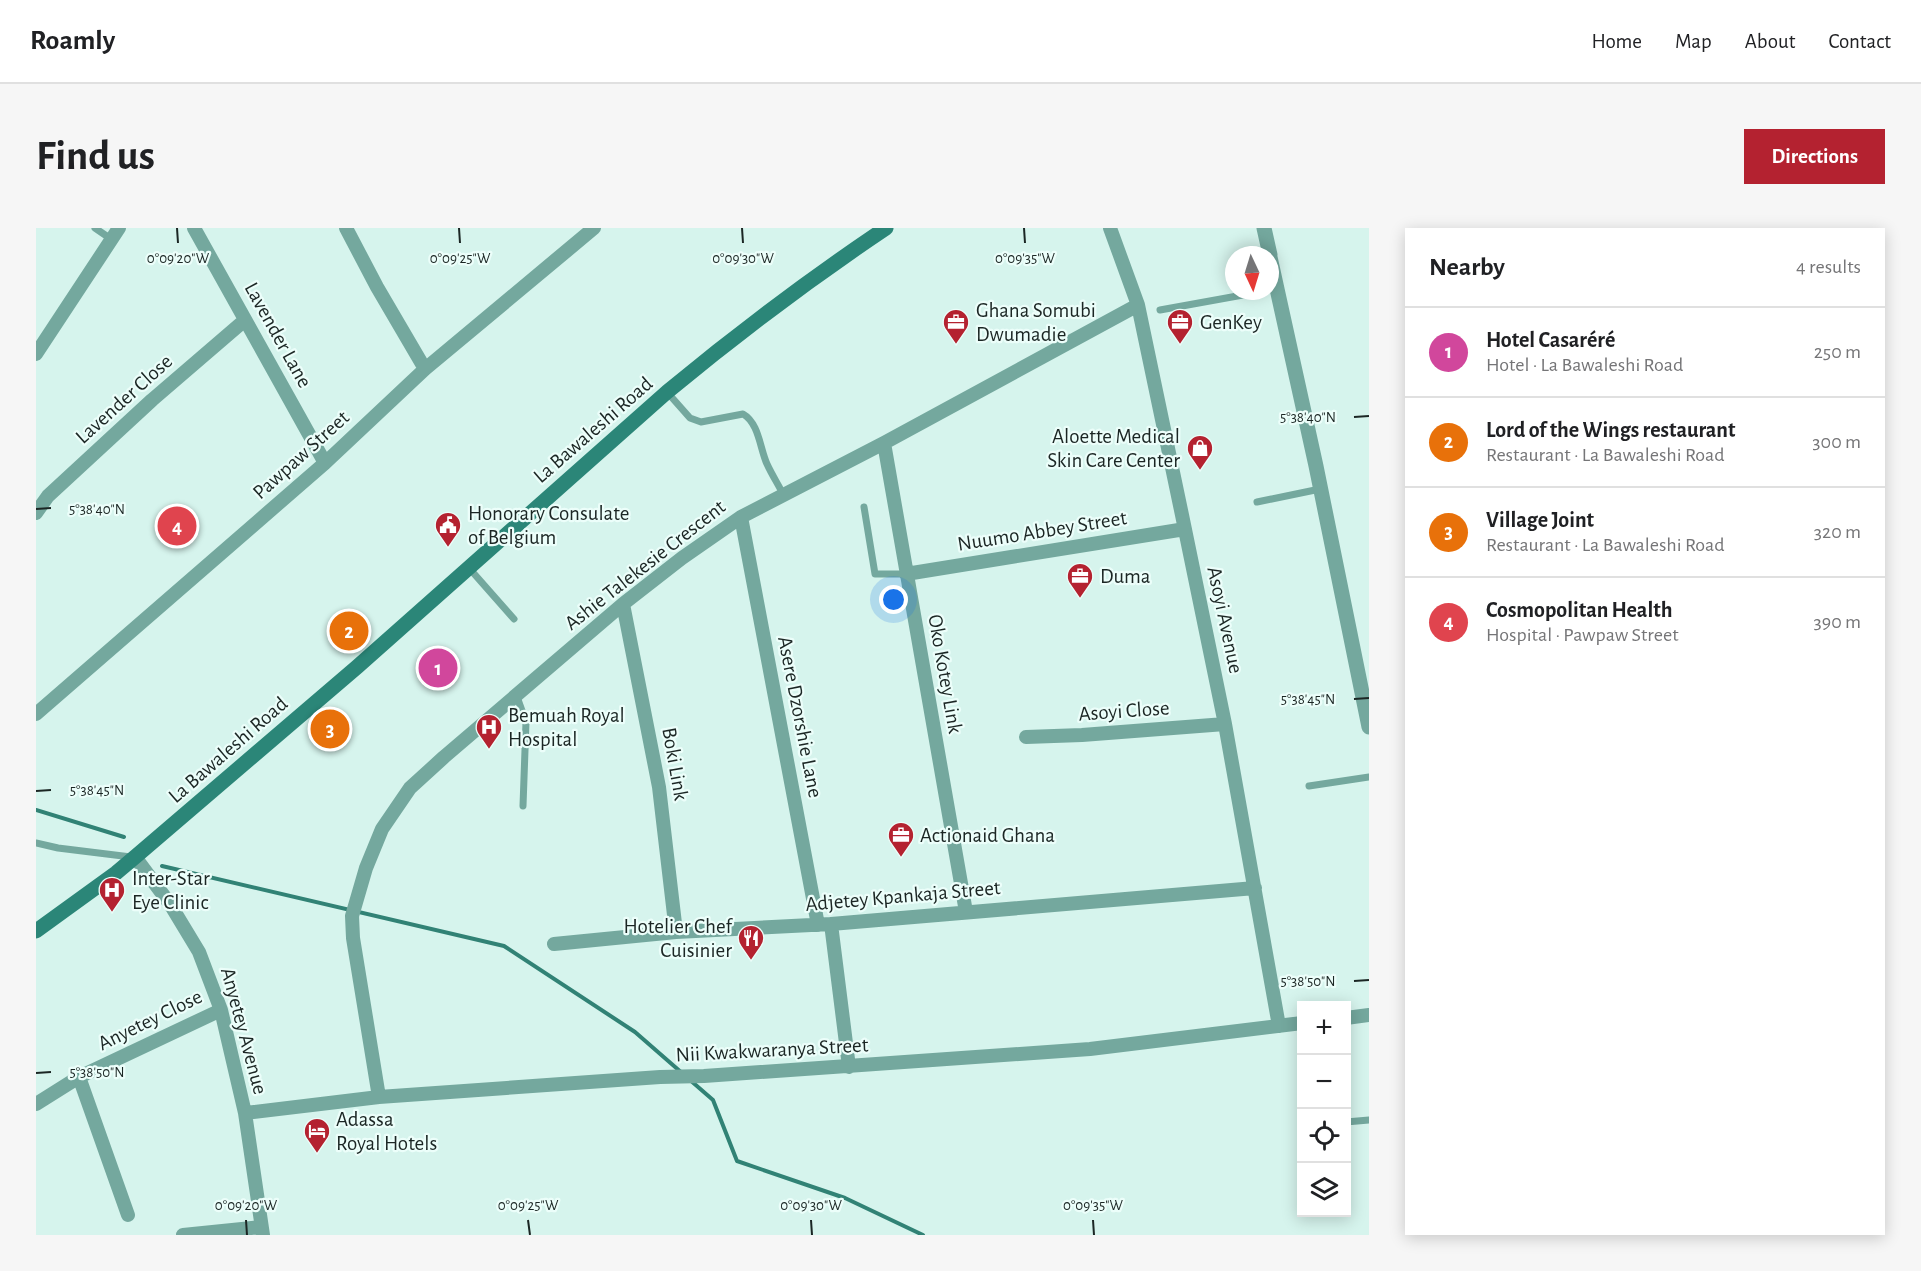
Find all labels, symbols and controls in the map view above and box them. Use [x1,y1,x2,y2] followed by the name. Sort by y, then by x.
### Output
[30,27,115,55] text: Roamly
[1591,31,1642,52] text: Home
[1675,31,1712,52] text: Map
[1745,31,1795,52] text: About
[1828,31,1891,52] text: Contact
[1744,129,1885,184] button: Directions
[36,135,155,177] text: Find us
[1225,246,1279,300] north arrow
[147,251,210,266] text: 0°09'20"W
[430,251,491,266] text: 0°09'25"W
[712,251,774,266] text: 0°09'30"W
[995,251,1056,266] text: 0°09'35"W
[1429,254,1505,280] text: Nearby
[1796,257,1861,277] text: 4 results
[240,279,316,391] street label: Lavender Lane
[976,300,1096,345] place label: Ghana Somubi Dwumadie
[941,307,971,345] office icon: Ghana Somubi Dwumadie
[1165,307,1195,345] office icon: GenKey
[1200,312,1262,333] place label: GenKey
[1486,329,1615,351] text: Hotel Casaréré
[1445,342,1452,362] text: 1
[1814,342,1861,362] text: 250 m
[72,350,176,448] street label: Lavender Close
[1486,355,1683,375] text: Hotel · La Bawaleshi Road
[530,373,657,487] street label: La Bawaleshi Road
[249,406,353,503] street label: Pawpaw Street
[1280,410,1336,425] text: 5°38'40"N
[1486,419,1735,441] text: Lord of the Wings restaurant
[1047,426,1180,471] place label: Aloette Medical Skin Care Center
[1444,432,1453,452] text: 2
[1812,432,1861,452] text: 300 m
[1185,433,1215,471] shop icon: Aloette Medical Skin Care Center
[1486,445,1725,465] text: Restaurant · La Bawaleshi Road
[561,496,730,634] street label: Ashie Talekesie Crescent
[69,502,125,517] text: 5°38'40"N
[468,503,629,548] place label: Honorary Consulate of Belgium
[158,504,196,548] pin: 4
[956,507,1128,555] street label: Nuumo Abbey Street
[1486,509,1594,531] text: Village Joint
[433,510,463,548] public building icon: Honorary Consulate of Belgium
[1444,522,1453,542] text: 3
[1814,522,1861,542] text: 320 m
[1486,535,1725,555] text: Restaurant · La Bawaleshi Road
[1065,561,1095,599] office icon: Duma
[1203,565,1247,675] street label: Asoyi Avenue
[1100,566,1151,587] place label: Duma
[879,585,908,614] your location
[1486,599,1672,621] text: Cosmopolitan Health
[330,608,368,654] pin: 2
[1443,612,1454,632] text: 4
[1814,612,1861,632] text: 390 m
[924,613,966,736] street label: Oko Kotey Link
[1486,625,1679,645] text: Hospital · Pawpaw Street
[774,635,826,799] street label: Asere Dzorshie Lane
[418,646,458,690] pin: 1
[1281,692,1335,707] text: 5°38'45"N
[165,693,292,807] street label: La Bawaleshi Road
[1078,697,1170,725] street label: Asoyi Close
[508,705,625,750] place label: Bemuah Royal Hospital
[310,706,350,752] pin: 3
[474,712,504,750] hospital icon: Bemuah Royal Hospital
[658,726,692,803] street label: Boki Link
[70,783,124,798] text: 5°38'45"N
[886,820,916,858] office icon: Actionaid Ghana
[920,825,1055,846] place label: Actionaid Ghana
[132,868,210,913] place label: Inter-Star Eye Clinic
[97,875,127,913] hospital icon: Inter-Star Eye Clinic
[805,877,1002,915] street label: Adjetey Kpankaja Street
[624,916,734,961] place label: Hotelier Chef Cuisinier
[736,923,766,961] restaurant icon: Hotelier Chef Cuisinier
[217,965,271,1097] street label: Anyetey Avenue
[1280,974,1336,989] text: 5°38'50"N
[95,986,205,1054] street label: Anyetey Close
[1297,1001,1351,1217] map controls
[1297,1001,1351,1055] button: +
[675,1034,869,1066] street label: Nii Kwakwaranya Street
[1297,1055,1351,1109] button: −
[69,1065,125,1080] text: 5°38'50"N
[336,1109,437,1154] place label: Adassa Royal Hotels
[1297,1109,1351,1163] button: locate
[302,1116,332,1154] hotel icon: Adassa Royal Hotels
[1297,1163,1351,1217] button: layers
[215,1198,278,1213] text: 0°09'20"W
[498,1198,559,1213] text: 0°09'25"W
[780,1198,842,1213] text: 0°09'30"W
[1063,1198,1124,1213] text: 0°09'35"W

